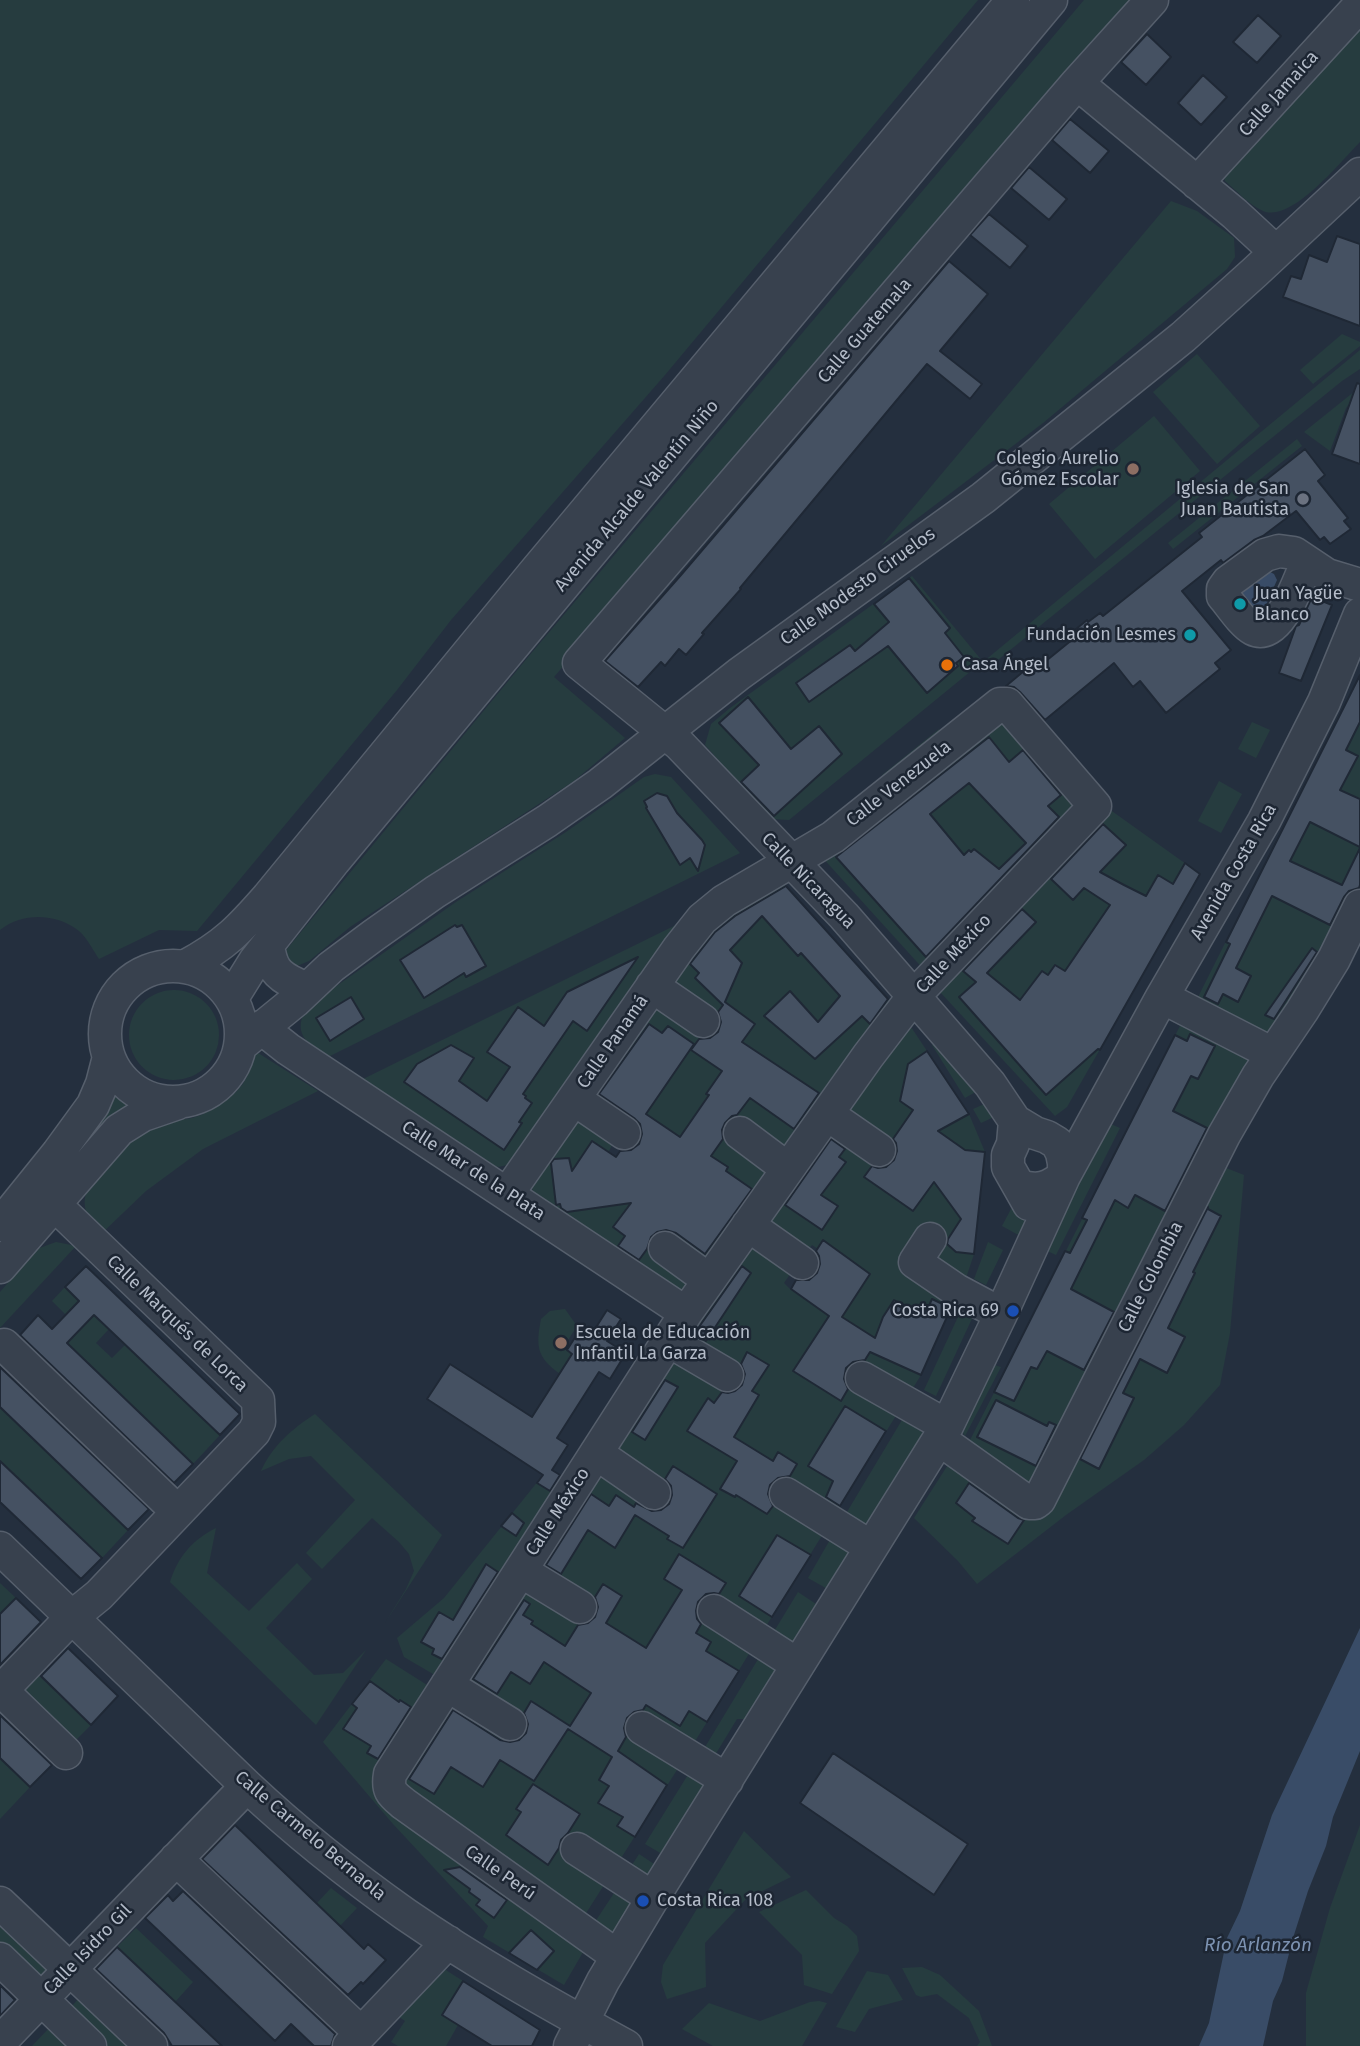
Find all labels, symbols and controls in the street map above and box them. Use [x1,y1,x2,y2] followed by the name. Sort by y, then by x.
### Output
[1235,47,1323,141] street label: Calle Jamaica
[813,274,917,388] street label: Calle Guatemala
[550,396,724,596] street label: Avenida Alcalde Valentín Niño
[996,448,1119,490] place label: Colegio Aurelio Gómez Escolar
[1125,461,1141,477] marker: Colegio Aurelio Gómez Escolar
[1176,478,1289,520] place label: Iglesia de San Juan Bautista
[1295,491,1311,507] marker: Iglesia de San Juan Bautista
[776,524,940,650] street label: Calle Modesto Ciruelos
[1254,583,1343,626] place label: Juan Yagüe Blanco
[1232,596,1248,612] marker: Juan Yagüe Blanco
[1026,624,1176,646] place label: Fundación Lesmes
[1182,627,1198,643] marker: Fundación Lesmes
[961,654,1048,676] place label: Casa Ángel
[939,657,955,673] marker: Casa Ángel
[842,736,956,832] street label: Calle Venezuela
[1186,800,1282,944] street label: Avenida Costa Rica
[757,828,859,934] street label: Calle Nicaragua
[912,910,996,998] street label: Calle México
[573,991,653,1093] street label: Calle Panamá
[397,1117,549,1225] street label: Calle Mar de la Plata
[1114,1218,1188,1336] street label: Calle Colombia
[102,1251,252,1397] street label: Calle Marqués de Lorca
[892,1300,999,1322] place label: Costa Rica 69
[1005,1303,1021,1319] marker: Costa Rica 69
[575,1322,750,1364] place label: Escuela de Educación Infantil La Garza
[553,1335,569,1351] marker: Escuela de Educación Infantil La Garza
[522,1464,594,1560] street label: Calle México
[230,1767,390,1905] street label: Calle Carmelo Bernaola
[460,1841,540,1905] street label: Calle Perú
[657,1890,773,1912] place label: Costa Rica 108
[635,1893,651,1909] marker: Costa Rica 108
[39,1900,137,2000] street label: Calle Isidro Gil
[1204,1935,1312,1957] water label: Río Arlanzón

